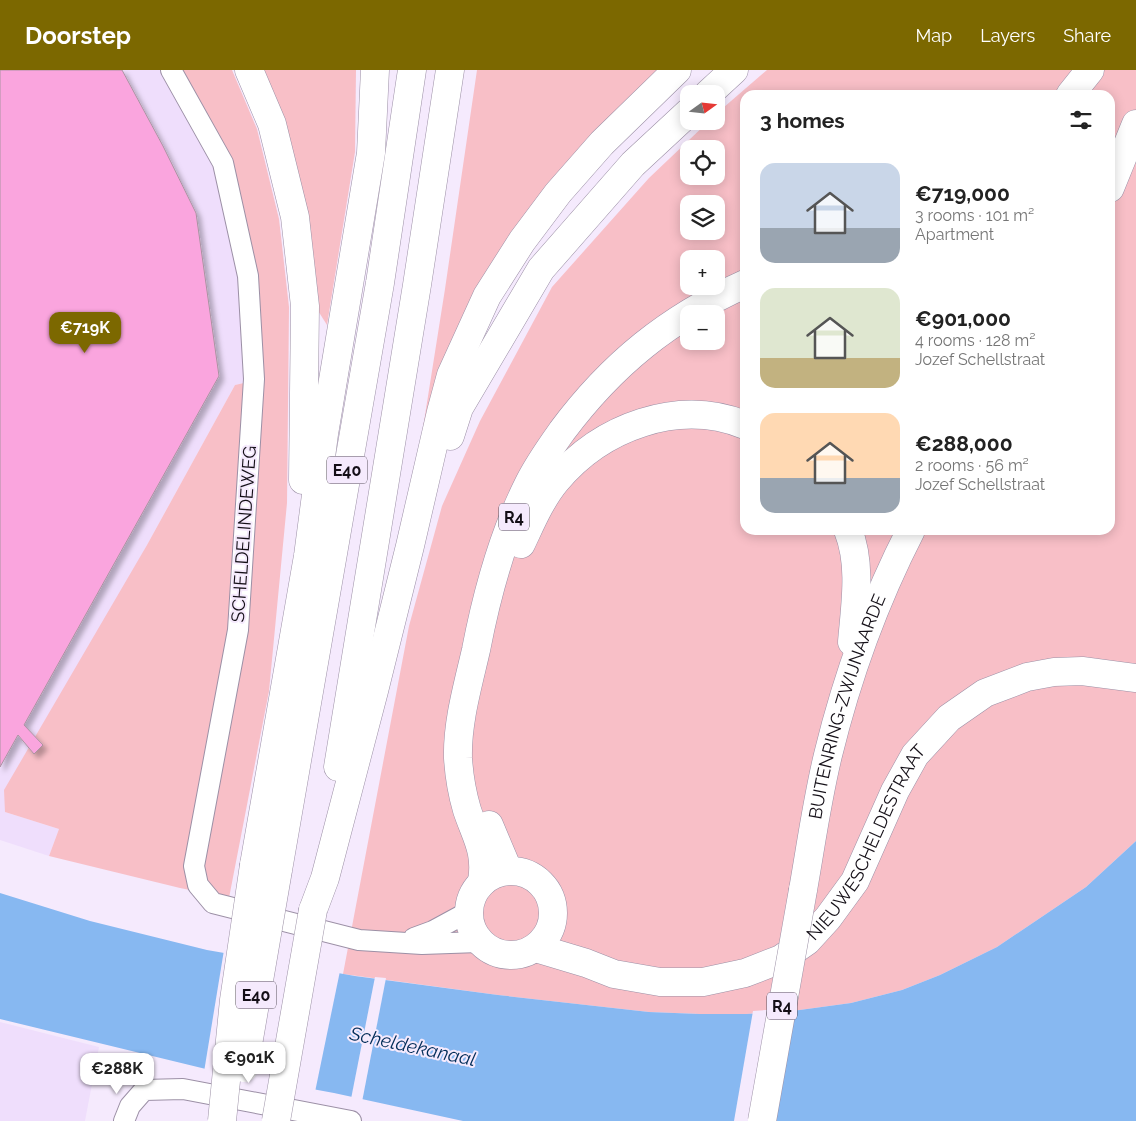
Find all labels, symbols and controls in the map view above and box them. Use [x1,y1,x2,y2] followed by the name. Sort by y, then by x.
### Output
[25,21,131,50] text: Doorstep
[916,25,952,46] text: Map
[980,25,1035,46] text: Layers
[1063,25,1111,46] text: Share
[680,85,725,130] north arrow
[680,85,725,350] map controls
[1067,106,1095,134] icon: filters
[760,108,845,133] text: 3 homes
[680,140,725,185] button: locate
[915,181,1010,206] text: €719,000
[800,183,860,243] icon: home
[680,195,725,240] button: layers
[915,206,1034,225] text: 3 rooms · 101 m²
[915,225,994,244] text: Apartment
[680,250,725,295] button: +
[680,305,725,350] button: −
[915,306,1011,331] text: €901,000
[800,308,860,368] icon: home
[50,312,120,354] pin: €719K
[60,318,110,337] text: €719K
[915,331,1036,350] text: 4 rooms · 128 m²
[915,350,1045,369] text: Jozef Schellstraat
[915,431,1013,456] text: €288,000
[800,433,860,493] icon: home
[227,445,260,623] street label: SCHELDELINDEWEG
[327,456,367,484] road number: E40
[915,456,1029,475] text: 2 rooms · 56 m²
[915,475,1045,494] text: Jozef Schellstraat
[499,504,529,531] road number: R4
[804,591,890,821] street label: BUITENRING-ZWIJNAARDE
[802,740,929,944] street label: NIEUWESCHELDESTRAAT
[236,982,276,1008] road number: E40
[767,992,797,1019] road number: R4
[347,1022,478,1070] water label: Scheldekanaal
[214,1042,284,1084] pin: €901K
[224,1048,274,1067] text: €901K
[82,1052,152,1095] pin: €288K
[91,1059,143,1078] text: €288K

